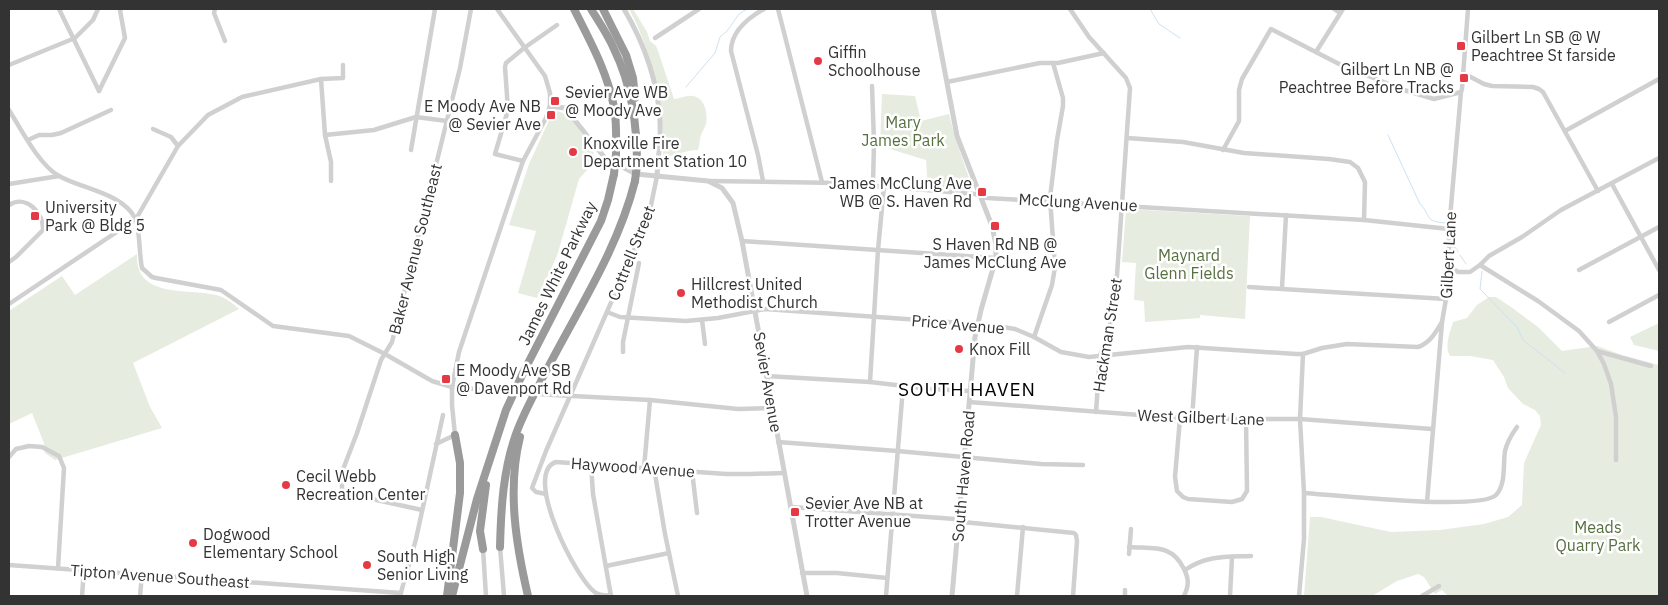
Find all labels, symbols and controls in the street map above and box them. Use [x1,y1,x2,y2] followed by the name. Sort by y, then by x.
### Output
[1471,27,1616,65] place label: Gilbert Ln SB @ W Peachtree St farside
[1455,40,1467,52] marker: Gilbert Ln SB @ W Peachtree St farside
[828,42,921,80] place label: Giffin Schoolhouse
[812,55,824,67] marker: Giffin Schoolhouse
[1279,59,1454,97] place label: Gilbert Ln NB @ Peachtree Before Tracks
[1458,72,1470,84] marker: Gilbert Ln NB @ Peachtree Before Tracks
[565,82,668,120] place label: Sevier Ave WB @ Moody Ave
[549,95,561,107] marker: Sevier Ave WB @ Moody Ave
[424,96,541,134] place label: E Moody Ave NB @ Sevier Ave
[545,109,557,121] marker: E Moody Ave NB @ Sevier Ave
[861,112,945,150] park label: Mary James Park
[583,133,747,171] place label: Knoxville Fire Department Station 10
[567,146,579,158] marker: Knoxville Fire Department Station 10
[384,161,446,337] street label: Baker Avenue Southeast
[829,173,972,211] place label: James McClung Ave WB @ S. Haven Rd
[976,186,988,198] marker: James McClung Ave WB @ S. Haven Rd
[1018,189,1138,215] street label: McClung Avenue
[45,197,145,235] place label: University Park @ Bldg 5
[513,198,601,348] street label: James White Parkway
[603,202,659,304] street label: Cottrell Street
[29,210,41,222] marker: University Park @ Bldg 5
[1436,211,1460,299] street label: Gilbert Lane
[989,220,1001,232] marker: S Haven Rd NB @ James McClung Ave
[923,234,1067,272] place label: S Haven Rd NB @ James McClung Ave
[1144,245,1234,283] park label: Maynard Glenn Fields
[691,274,818,312] place label: Hillcrest United Methodist Church
[1088,276,1126,394] street label: Hackman Street
[675,287,687,299] marker: Hillcrest United Methodist Church
[911,310,1006,338] street label: Price Avenue
[749,330,787,434] street label: Sevier Avenue
[969,339,1030,359] place label: Knox Fill
[953,343,965,355] marker: Knox Fill
[456,360,572,398] place label: E Moody Ave SB @ Davenport Rd
[440,373,452,385] marker: E Moody Ave SB @ Davenport Rd
[898,377,1036,401] district label: SOUTH HAVEN
[1137,405,1265,429] street label: West Gilbert Lane
[947,410,979,542] street label: South Haven Road
[570,453,696,481] street label: Haywood Avenue
[296,466,426,504] place label: Cecil Webb Recreation Center
[280,479,292,491] marker: Cecil Webb Recreation Center
[805,493,923,531] place label: Sevier Ave NB at Trotter Avenue
[789,506,801,518] marker: Sevier Ave NB at Trotter Avenue
[1555,517,1641,555] park label: Meads Quarry Park
[203,524,338,562] place label: Dogwood Elementary School
[187,537,199,549] marker: Dogwood Elementary School
[377,546,469,584] place label: South High Senior Living
[361,559,373,571] marker: South High Senior Living
[70,560,250,592] street label: Tipton Avenue Southeast

